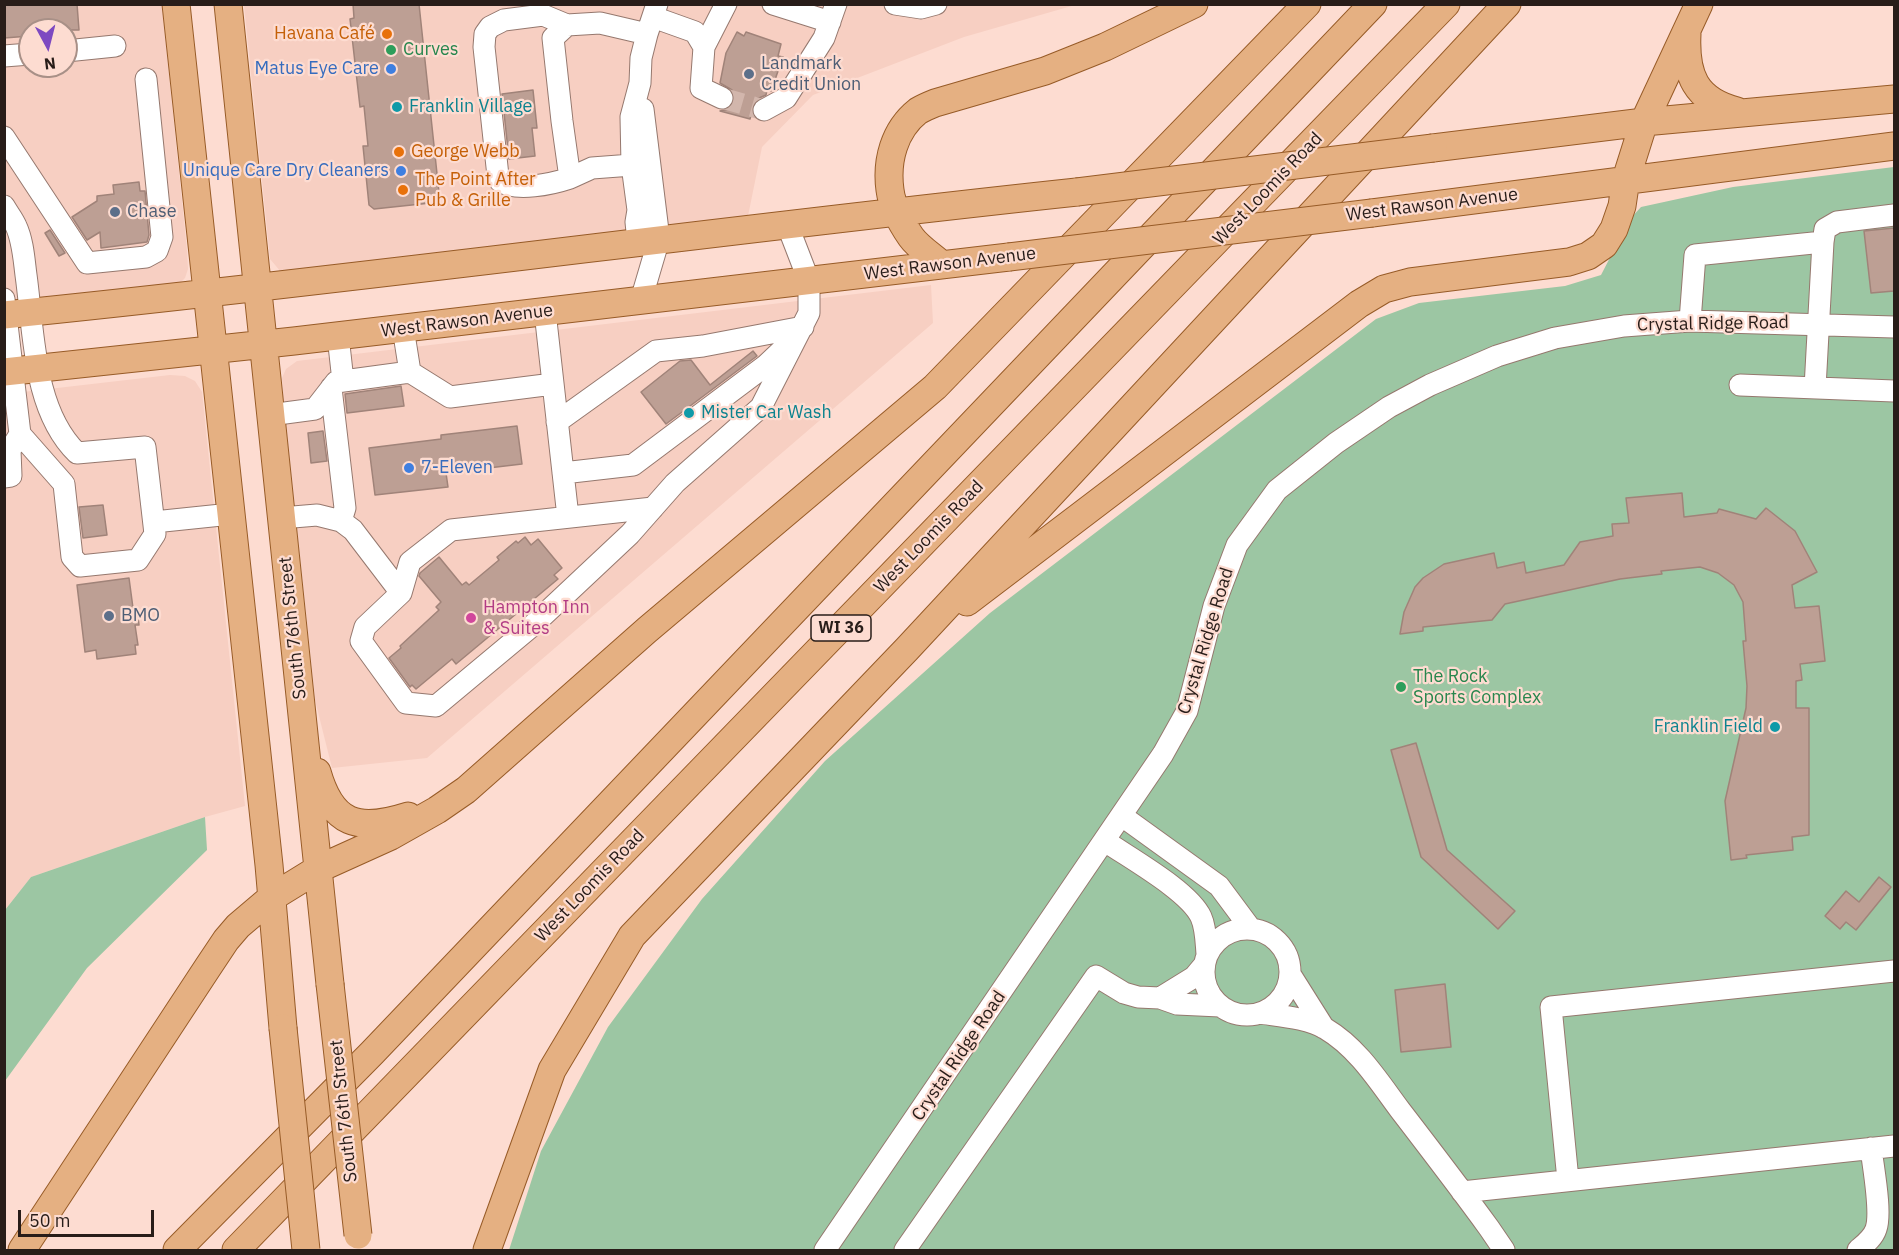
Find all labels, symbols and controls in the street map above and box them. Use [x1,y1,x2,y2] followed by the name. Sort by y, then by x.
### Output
[18,18,78,78] north arrow
[274,23,375,45] place label: Havana Café
[380,27,394,41] marker: Havana Café
[403,39,459,61] place label: Curves
[384,43,398,57] marker: Curves
[43,53,57,75] text: N
[761,53,861,96] place label: Landmark Credit Union
[255,58,379,80] place label: Matus Eye Care
[384,62,398,76] marker: Matus Eye Care
[742,67,756,81] marker: Landmark Credit Union
[409,96,532,118] place label: Franklin Village
[390,100,404,114] marker: Franklin Village
[1209,128,1327,250] street label: West Loomis Road
[411,141,520,163] place label: George Webb
[392,145,406,159] marker: George Webb
[183,160,389,182] place label: Unique Care Dry Cleaners
[394,164,408,178] marker: Unique Care Dry Cleaners
[415,169,536,212] place label: The Point After Pub & Grille
[396,183,410,197] marker: The Point After Pub & Grille
[1345,184,1519,226] street label: West Rawson Avenue
[127,201,177,223] place label: Chase
[108,205,122,219] marker: Chase
[863,243,1037,285] street label: West Rawson Avenue
[380,300,554,342] street label: West Rawson Avenue
[1637,312,1789,336] street label: Crystal Ridge Road
[701,402,832,424] place label: Mister Car Wash
[682,406,696,420] marker: Mister Car Wash
[421,457,493,479] place label: 7-Eleven
[402,461,416,475] marker: 7-Eleven
[870,476,988,598] street label: West Loomis Road
[275,556,311,700] street label: South 76th Street
[1173,565,1239,717] street label: Crystal Ridge Road
[483,597,590,640] place label: Hampton Inn & Suites
[121,605,160,627] place label: BMO
[102,609,116,623] marker: BMO
[464,611,478,625] marker: Hampton Inn & Suites
[811,615,871,641] road number: WI 36
[1413,666,1541,708] place label: The Rock Sports Complex
[1394,680,1408,694] marker: The Rock Sports Complex
[1654,716,1763,738] place label: Franklin Field
[1768,720,1782,734] marker: Franklin Field
[531,825,649,947] street label: West Loomis Road
[908,987,1010,1125] street label: Crystal Ridge Road
[326,1039,362,1183] street label: South 76th Street
[21,1198,158,1236] scale bar
[29,1209,71,1232] text: 50 m

